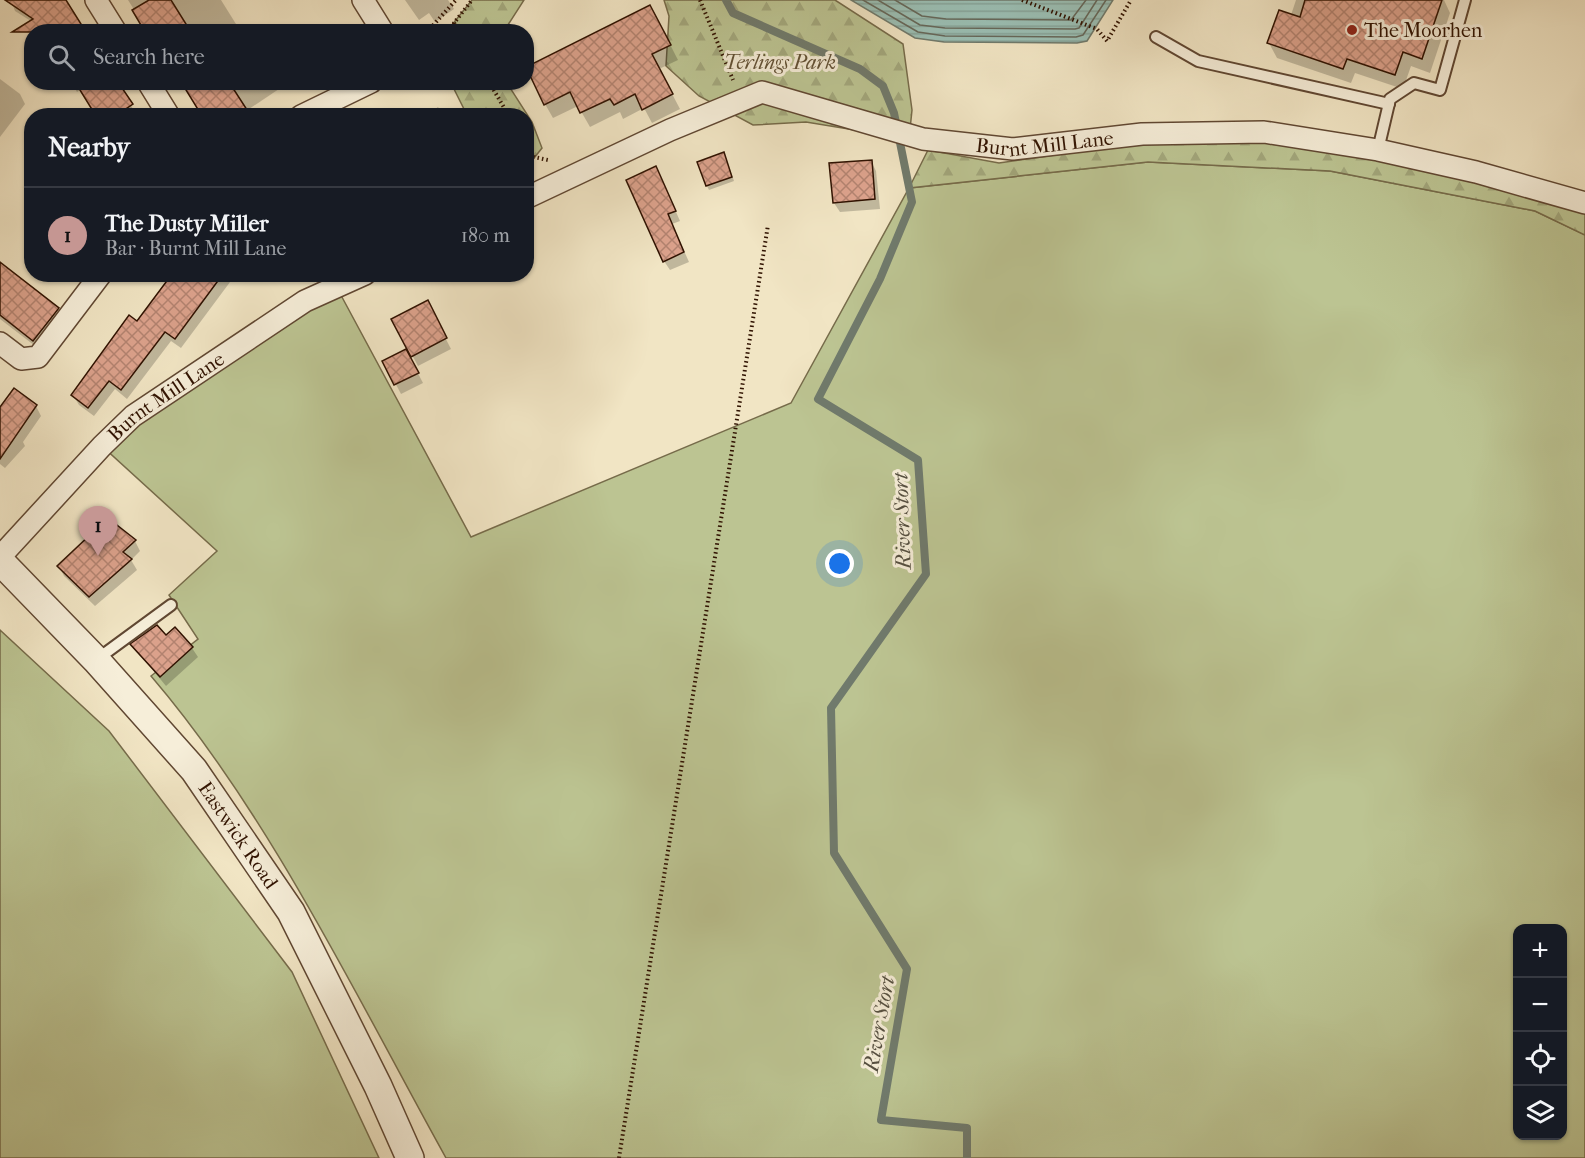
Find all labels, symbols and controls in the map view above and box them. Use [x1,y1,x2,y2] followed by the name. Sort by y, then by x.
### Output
[1364,19,1483,42] place label: The Moorhen
[1345,23,1359,37] marker: The Moorhen
[24,24,534,90] search box
[45,41,78,74] icon: search
[93,44,205,70] text: Search here
[724,51,836,74] park label: Terlings Park
[975,126,1115,161] street label: Burnt Mill Lane
[48,132,130,163] text: Nearby
[105,211,269,237] text: The Dusty Miller
[64,224,71,247] text: 1
[461,224,510,247] text: 180 m
[105,237,286,260] text: Bar · Burnt Mill Lane
[103,347,229,446] street label: Burnt Mill Lane
[888,471,916,572] water label: River Stort
[78,506,118,556] pin: 1
[825,549,854,578] your location
[194,777,284,894] street label: Eastwick Road
[1513,924,1567,1140] map controls
[1513,924,1567,978] button: +
[858,973,899,1076] water label: River Stort
[1513,978,1567,1032] button: −
[1513,1032,1567,1086] button: locate
[1513,1086,1567,1140] button: layers

